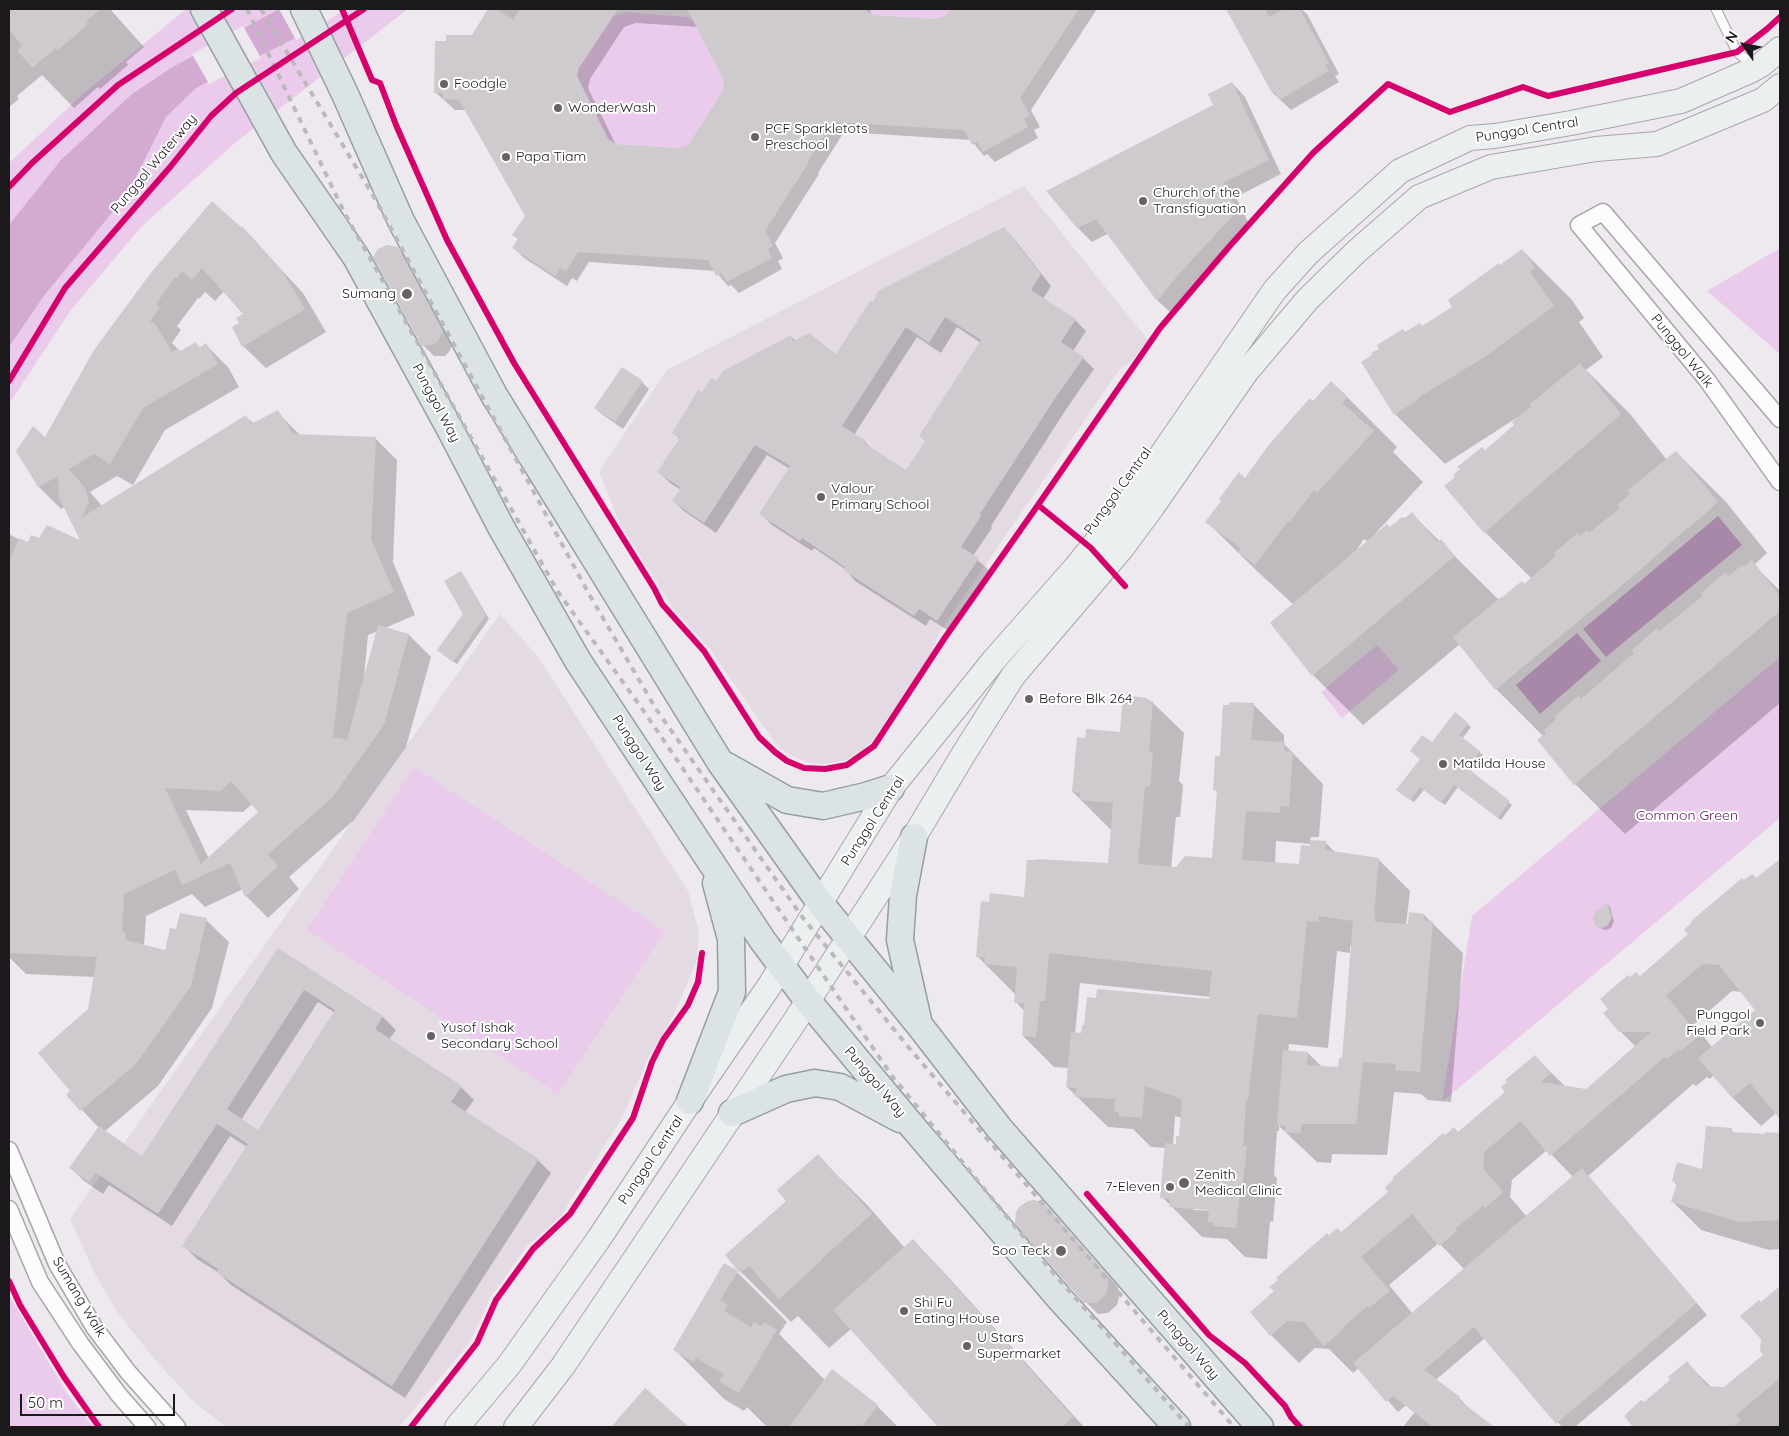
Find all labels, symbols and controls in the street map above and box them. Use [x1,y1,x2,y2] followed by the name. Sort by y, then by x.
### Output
[1719,20,1769,70] north arrow
[1721,28,1742,46] text: N
[454,76,507,92] place label: Foodgle
[438,78,450,90] marker: Foodgle
[568,100,656,116] place label: WonderWash
[552,102,564,114] marker: WonderWash
[108,111,200,217] street label: Punggol Waterway
[1474,114,1580,146] street label: Punggol Central
[765,121,868,154] place label: PCF Sparkletots Preschool
[749,131,761,143] marker: PCF Sparkletots Preschool
[516,149,586,165] place label: Papa Tiam
[500,151,512,163] marker: Papa Tiam
[1153,185,1246,218] place label: Church of the Transfiguation
[1137,195,1149,207] marker: Church of the Transfiguation
[342,286,396,302] place label: Sumang
[400,287,414,301] marker: Sumang
[1647,311,1717,391] street label: Punggol Walk
[408,361,464,445] street label: Punggol Way
[1081,444,1155,538] street label: Punggol Central
[831,481,929,514] place label: Valour Primary School
[815,491,827,503] marker: Valour Primary School
[1039,691,1132,707] place label: Before Blk 264
[1023,693,1035,705] marker: Before Blk 264
[608,712,670,794] street label: Punggol Way
[1453,756,1546,772] place label: Matilda House
[1437,758,1449,770] marker: Matilda House
[838,773,908,869] street label: Punggol Central
[1636,808,1738,824] park label: Common Green
[1686,1007,1750,1040] place label: Punggol Field Park
[1754,1017,1766,1029] marker: Punggol Field Park
[441,1020,558,1052] place label: Yusof Ishak Secondary School
[425,1030,437,1042] marker: Yusof Ishak Secondary School
[841,1043,909,1121] street label: Punggol Way
[615,1112,687,1208] street label: Punggol Central
[1195,1167,1282,1200] place label: Zenith Medical Clinic
[1177,1176,1191,1190] marker: Zenith Medical Clinic
[1105,1179,1160,1195] place label: 7-Eleven
[1164,1181,1176,1193] marker: 7-Eleven
[992,1243,1050,1259] place label: Soo Teck
[1054,1244,1068,1258] marker: Soo Teck
[49,1254,109,1340] street label: Sumang Walk
[914,1295,1000,1328] place label: Shi Fu Eating House
[898,1305,910,1317] marker: Shi Fu Eating House
[1153,1307,1223,1383] street label: Punggol Way
[977,1330,1061,1362] place label: U Stars Supermarket
[961,1340,973,1352] marker: U Stars Supermarket
[22,1384,178,1416] scale bar
[28,1393,63,1412] text: 50 m

